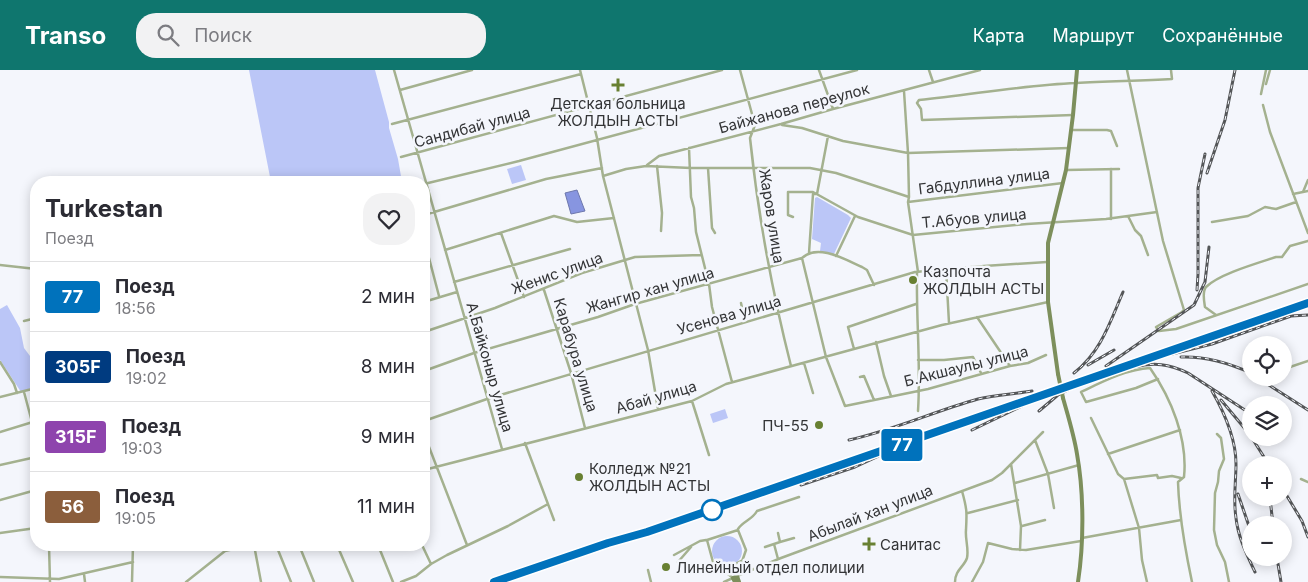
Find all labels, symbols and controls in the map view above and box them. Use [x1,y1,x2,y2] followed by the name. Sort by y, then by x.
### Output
[136,13,486,58] search box
[25,21,106,50] text: Transo
[154,21,182,49] icon: search
[194,24,252,47] text: Поиск
[973,25,1025,46] text: Карта
[1053,25,1134,46] text: Маршрут
[1162,25,1283,46] text: Сохранённые
[611,78,625,92] marker: Детская больница ЖОЛДЫН АСТЫ
[717,79,871,137] street label: Байжанова переулок
[550,94,686,130] place label: Детская больница ЖОЛДЫН АСТЫ
[412,102,532,152] street label: Сандибай улица
[917,164,1051,198] street label: Габдуллина улица
[755,167,789,265] street label: Жаров улица
[363,193,415,245] button: heart
[45,194,163,223] text: Turkestan
[921,204,1027,232] street label: Т.Абуов улица
[45,228,94,248] text: Поезд
[509,248,605,298] street label: Женис улица
[923,262,1044,298] place label: Казпочта ЖОЛДЫН АСТЫ
[584,263,716,317] street label: Жангир хан улица
[907,274,919,286] marker: Казпочта ЖОЛДЫН АСТЫ
[115,275,175,298] text: Поезд
[361,285,415,308] text: 2 мин
[62,286,83,307] text: 77
[675,291,783,339] street label: Усенова улица
[550,296,602,414] street label: Карабура улица
[115,298,156,318] text: 18:56
[462,300,518,434] street label: А.Байконыр улица
[1242,336,1292,566] map controls
[1242,336,1292,386] button: locate
[902,341,1030,391] street label: Б.Акшаулы улица
[126,345,186,368] text: Поезд
[361,355,415,378] text: 8 мин
[55,356,101,377] text: 305F
[126,368,167,388] text: 19:02
[613,376,699,418] street label: Абай улица
[1242,396,1292,446] button: layers
[121,415,181,438] text: Поезд
[762,416,809,435] place label: ПЧ-55
[813,419,825,431] marker: ПЧ-55
[361,425,415,448] text: 9 мин
[55,426,96,447] text: 315F
[880,429,924,461] line badge: 77
[891,434,913,455] text: 77
[121,438,162,458] text: 19:03
[1242,456,1292,506] button: +
[589,459,710,495] place label: Колледж №21 ЖОЛДЫН АСТЫ
[573,471,585,483] marker: Колледж №21 ЖОЛДЫН АСТЫ
[805,480,935,546] street label: Абылай хан улица
[115,485,175,508] text: Поезд
[357,495,415,518] text: 11 мин
[61,496,84,517] text: 56
[701,499,723,521] unlabelled marker
[115,508,156,528] text: 19:05
[1242,516,1292,566] button: −
[880,535,941,554] place label: Санитас
[862,537,876,551] marker: Санитас
[676,558,865,577] place label: Линейный отдел полиции
[660,561,672,573] marker: Линейный отдел полиции

